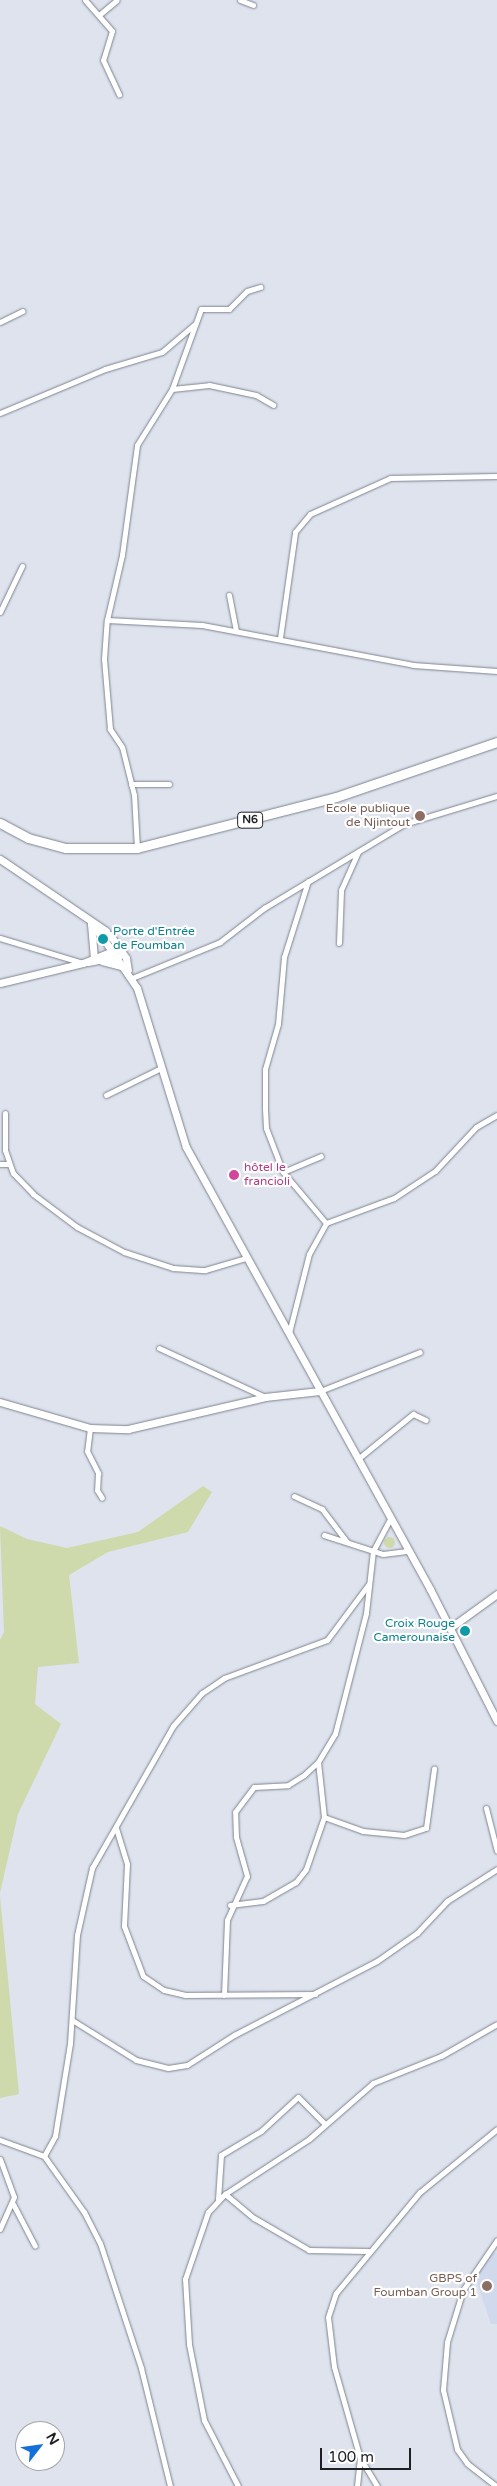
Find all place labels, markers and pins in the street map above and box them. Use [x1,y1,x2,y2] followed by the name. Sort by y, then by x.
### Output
[326,802,410,830] place label: Ecole publique de Njintout
[414,810,426,822] marker: Ecole publique de Njintout
[113,925,195,953] place label: Porte d'Entrée de Foumban
[97,933,109,945] marker: Porte d'Entrée de Foumban
[244,1161,290,1189] place label: hôtel le francioli
[228,1169,240,1181] marker: hôtel le francioli
[373,1617,455,1645] place label: Croix Rouge Camerounaise
[459,1625,471,1637] marker: Croix Rouge Camerounaise
[373,2272,477,2300] place label: GBPS of Foumban Group 1
[481,2280,493,2292] marker: GBPS of Foumban Group 1

